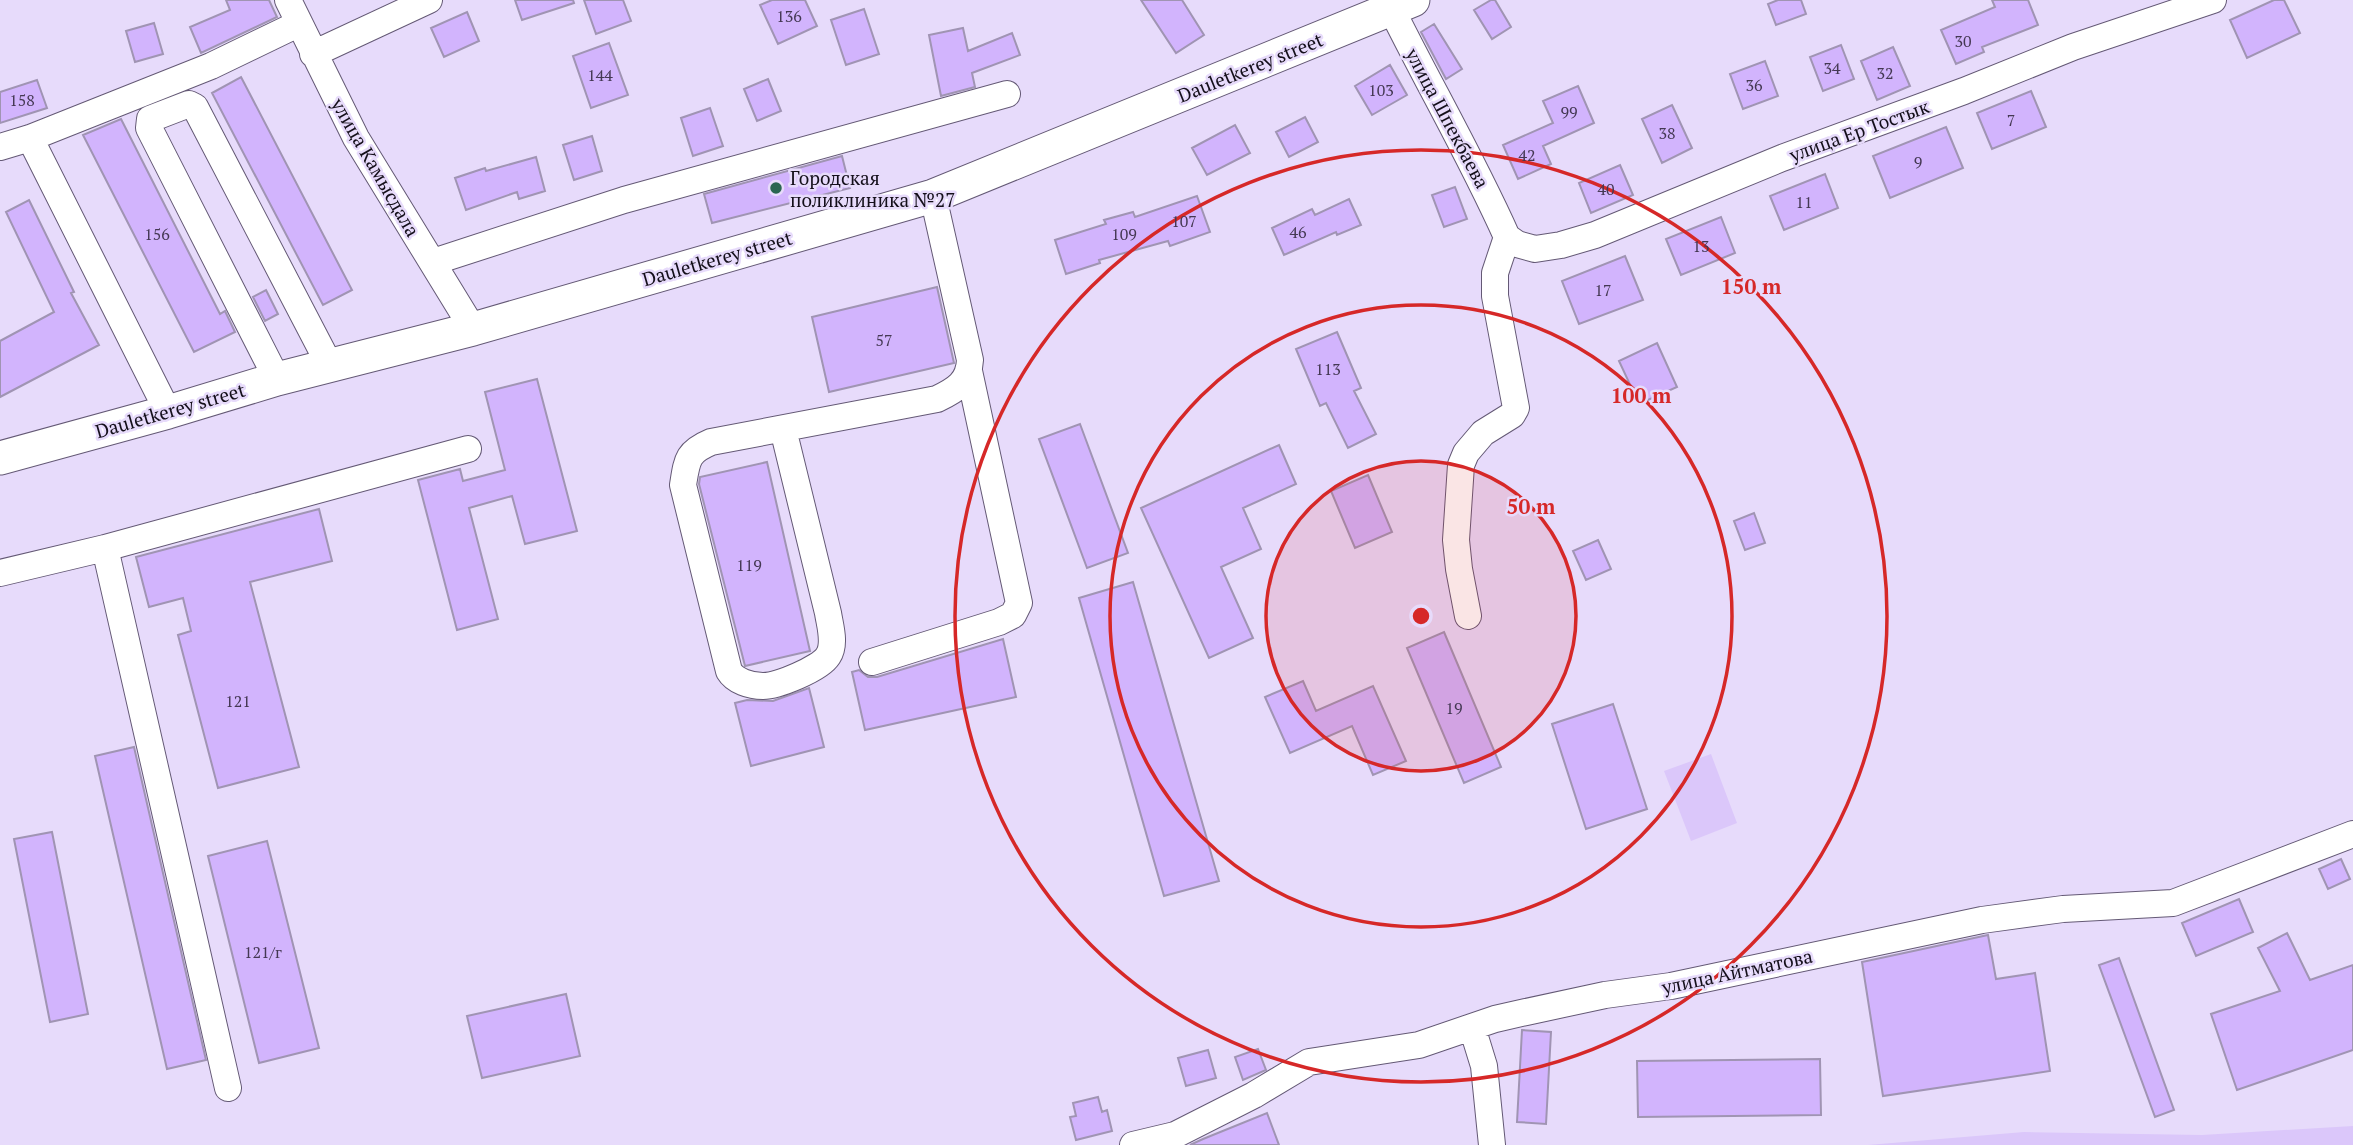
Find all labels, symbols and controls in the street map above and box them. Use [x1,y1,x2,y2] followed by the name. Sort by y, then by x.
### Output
[776,5,802,27] house number: 136
[1174,26,1326,108] street label: Dauletkerey street
[1954,30,1972,52] house number: 30
[1400,43,1496,193] street label: улица Шпекбаева
[1823,57,1841,79] house number: 34
[1876,62,1894,84] house number: 32
[587,64,613,86] house number: 144
[1745,74,1763,96] house number: 36
[1368,79,1394,101] house number: 103
[9,89,35,111] house number: 158
[326,92,426,241] street label: улица Камысдала
[1785,93,1933,167] street label: улица Ер Тостык
[1560,101,1578,123] house number: 99
[2007,109,2015,131] house number: 7
[1658,122,1676,144] house number: 38
[1518,144,1536,166] house number: 42
[1914,151,1922,173] house number: 9
[790,165,955,212] place label: Городская поликлиника №27
[1597,178,1615,200] house number: 40
[768,180,784,196] marker: Городская поликлиника №27
[1795,191,1813,213] house number: 11
[1171,210,1197,232] house number: 107
[1289,221,1307,243] house number: 46
[144,223,170,245] house number: 156
[1111,223,1137,245] house number: 109
[639,225,795,291] street label: Dauletkerey street
[1692,235,1710,257] house number: 13
[1721,272,1782,300] text: 150 m
[1594,279,1612,301] house number: 17
[875,329,893,351] house number: 57
[1315,358,1341,380] house number: 113
[92,377,248,443] street label: Dauletkerey street
[1611,381,1672,409] text: 100 m
[1507,492,1556,520] text: 50 m
[736,554,762,576] house number: 119
[1409,604,1433,628] centre of rings
[225,690,251,712] house number: 121
[1445,697,1463,719] house number: 19
[244,941,282,963] house number: 121/г
[1658,943,1815,999] street label: улица Айтматова

